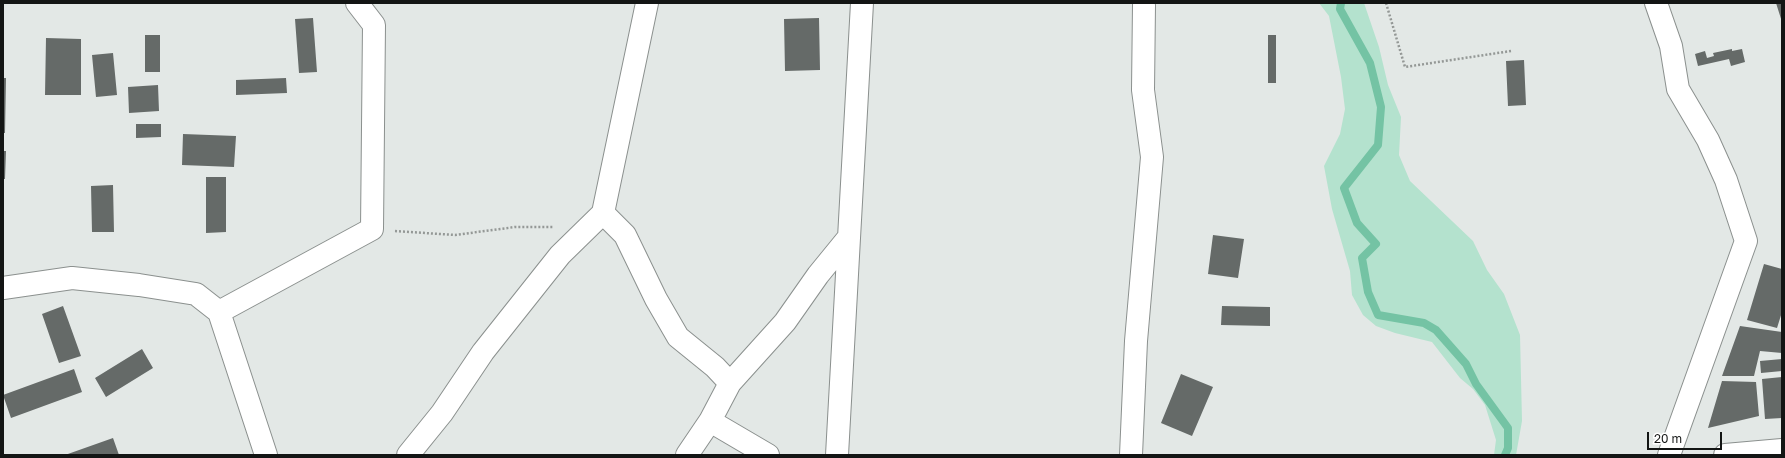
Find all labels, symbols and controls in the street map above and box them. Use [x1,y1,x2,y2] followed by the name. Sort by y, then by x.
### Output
[1649,424,1724,450] scale bar
[1654,431,1682,446] text: 20 m

